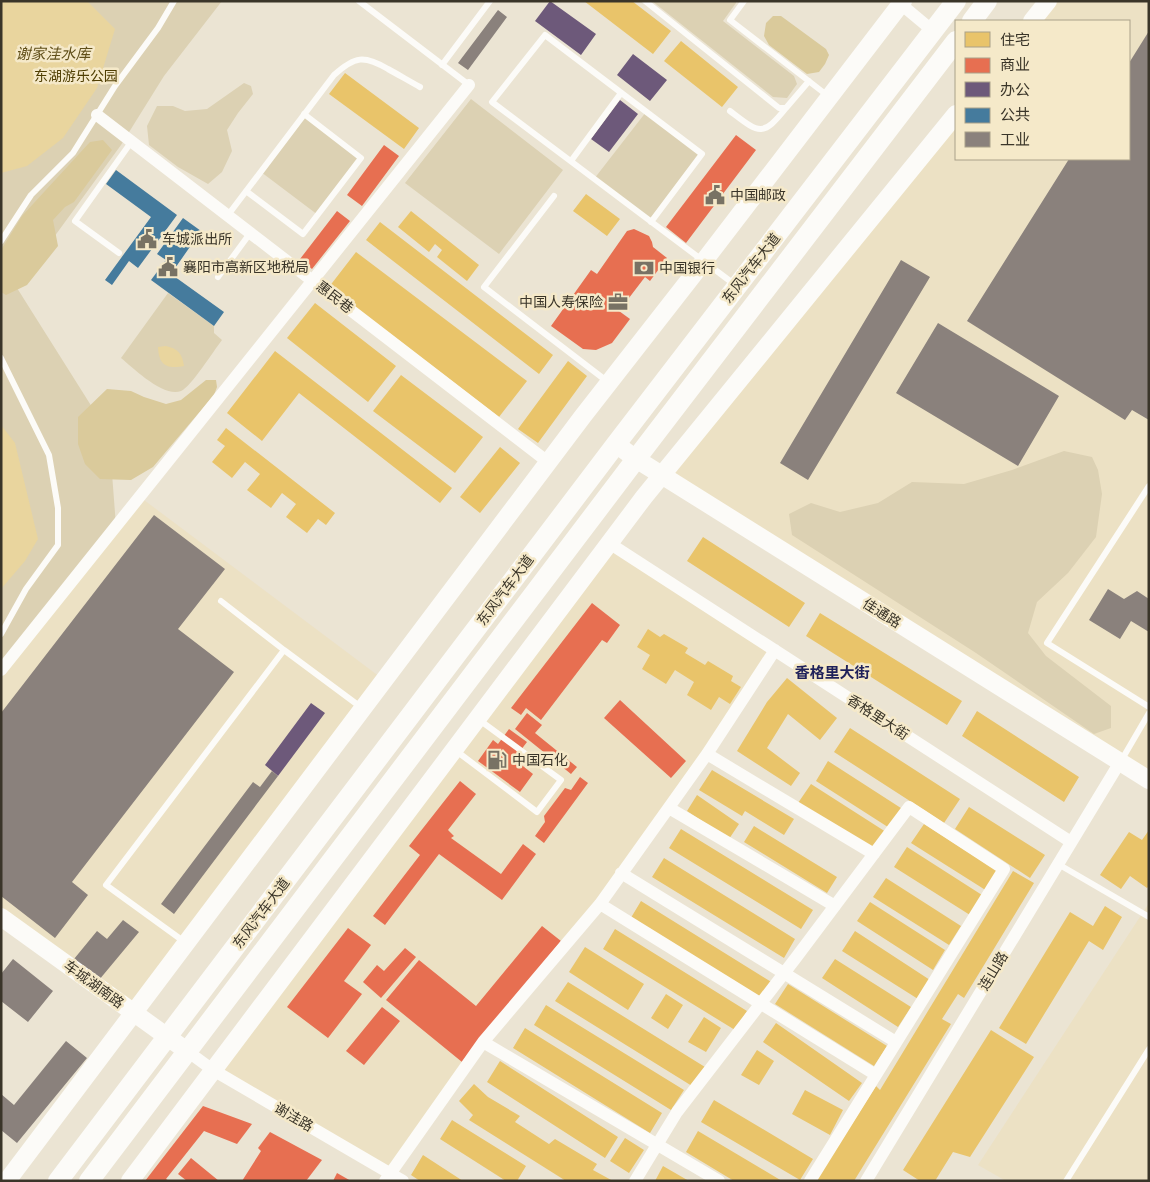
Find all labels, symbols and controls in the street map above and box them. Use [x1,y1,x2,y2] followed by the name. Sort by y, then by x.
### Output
[955,20,1130,160] legend
[1000,30,1030,48] text: 住宅
[15,44,93,62] water label: 谢家洼水库
[1000,55,1030,73] text: 商业
[34,67,118,84] park label: 东湖游乐公园
[1000,80,1030,98] text: 办公
[1000,105,1030,123] text: 公共
[1000,130,1030,148] text: 工业
[704,184,726,206] public building icon: 中国邮政
[730,186,786,203] place label: 中国邮政
[136,228,158,250] public building icon: 车城派出所
[718,229,783,306] street label: 东风汽车大道
[162,230,232,247] place label: 车城派出所
[157,256,179,278] public building icon: 襄阳市高新区地税局
[633,257,655,279] bank icon: 中国银行
[183,258,309,275] place label: 襄阳市高新区地税局
[659,259,715,276] place label: 中国银行
[314,277,357,316] street label: 惠民巷
[607,291,629,313] office icon: 中国人寿保险
[519,293,603,310] place label: 中国人寿保险
[473,551,537,628] street label: 东风汽车大道
[860,594,905,631] street label: 佳通路
[794,663,870,681] district label: 香格里大街
[844,690,912,743] street label: 香格里大街
[486,749,508,771] fuel station icon: 中国石化
[512,751,568,768] place label: 中国石化
[229,874,293,951] street label: 东风汽车大道
[974,948,1011,993] street label: 连山路
[61,956,128,1011] street label: 车城湖南路
[272,1099,317,1134] street label: 谢洼路

